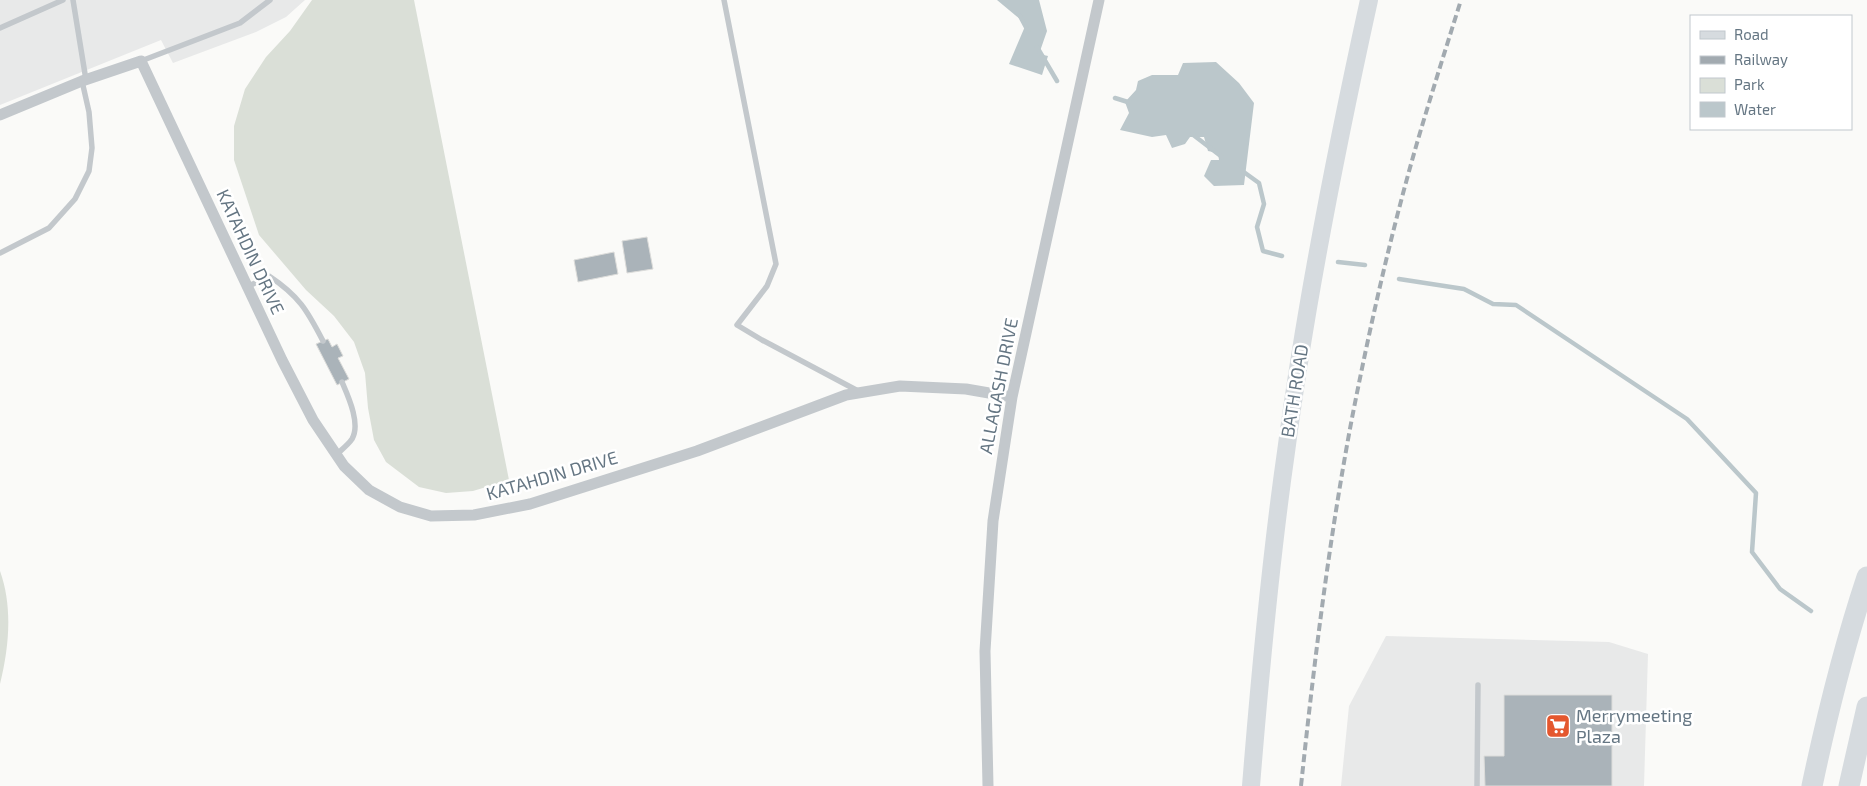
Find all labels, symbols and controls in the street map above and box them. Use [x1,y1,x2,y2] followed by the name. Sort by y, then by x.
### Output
[1690,15,1852,130] legend
[1734,25,1769,43] text: Road
[1734,50,1788,68] text: Railway
[1734,75,1765,93] text: Park
[1734,100,1776,118] text: Water
[212,185,290,318] street label: KATAHDIN DRIVE
[974,316,1022,456] street label: ALLAGASH DRIVE
[1276,343,1312,439] street label: BATH ROAD
[484,446,620,504] street label: KATAHDIN DRIVE
[1576,704,1692,747] place label: Merrymeeting Plaza
[1545,713,1571,739] supermarket icon: Merrymeeting Plaza

